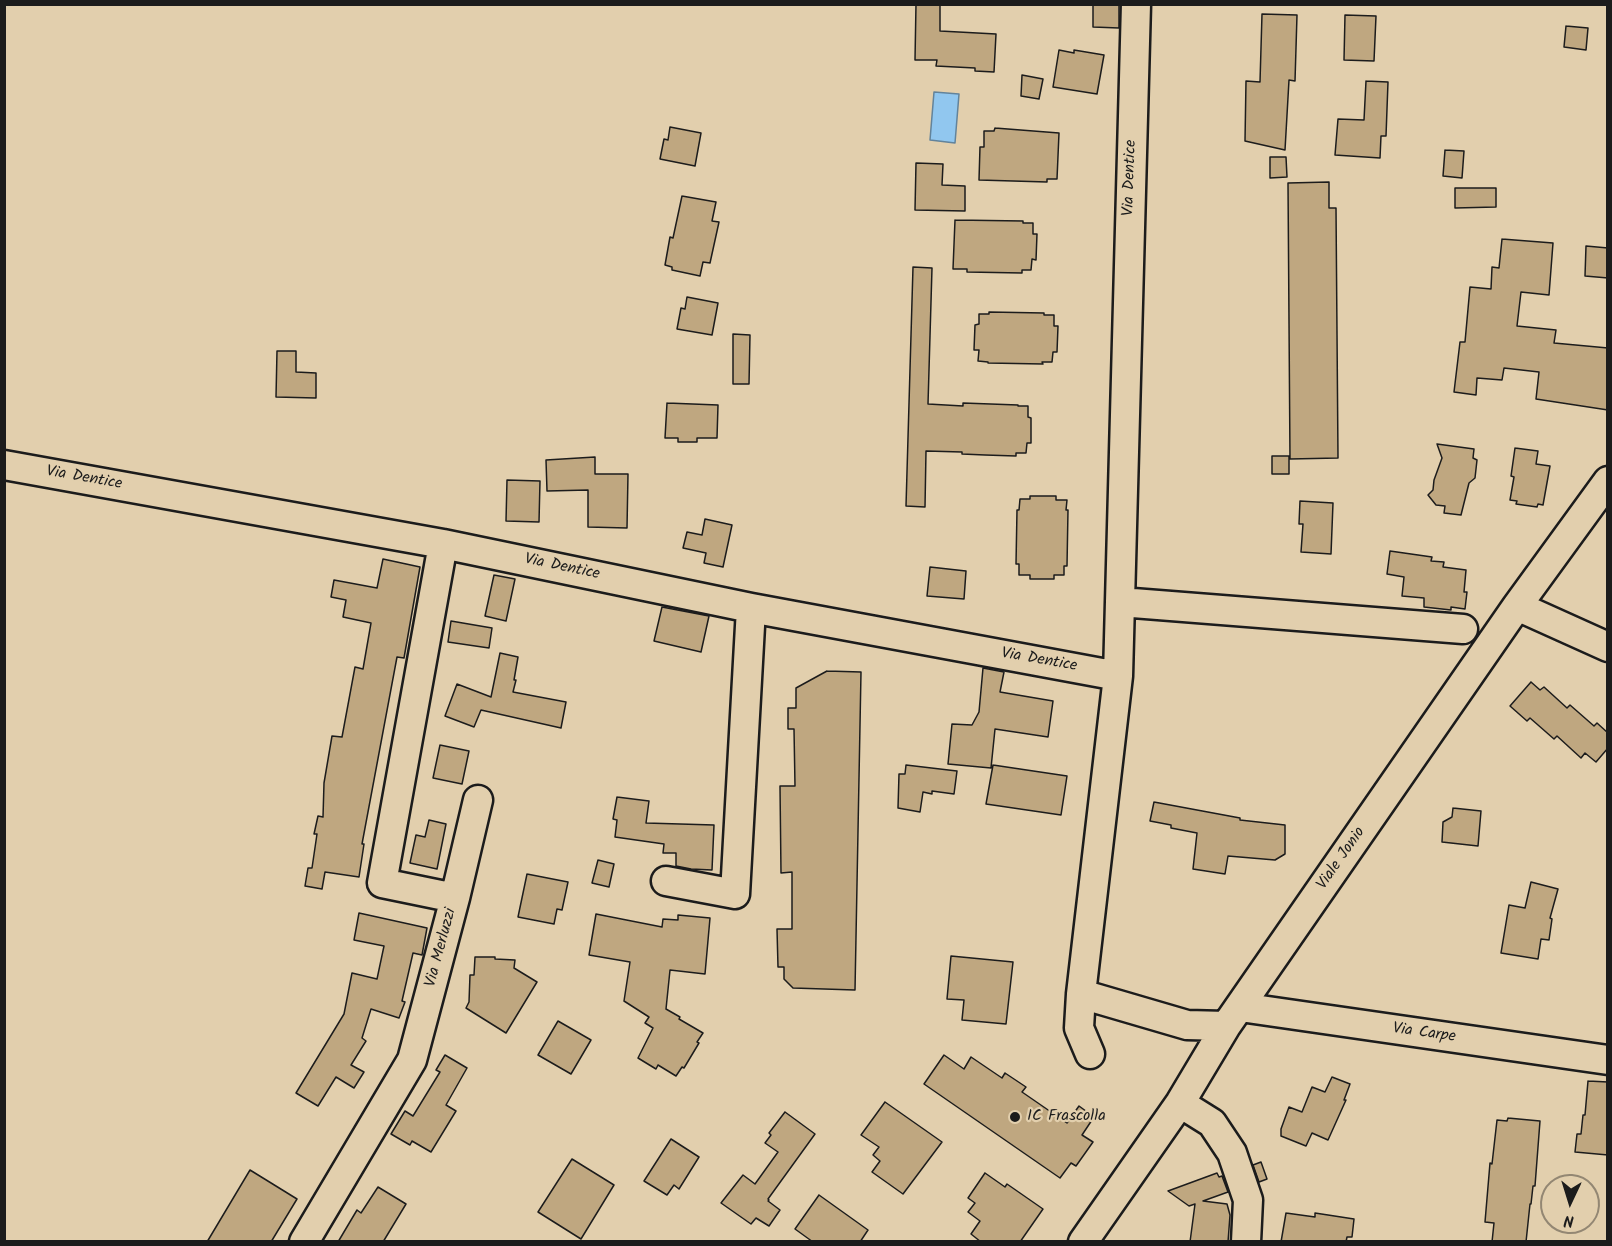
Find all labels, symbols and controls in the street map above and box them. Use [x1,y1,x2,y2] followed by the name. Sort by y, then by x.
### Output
[1120,139,1142,217] street label: Via Dentice
[45,463,123,495] street label: Via Dentice
[523,551,601,585] street label: Via Dentice
[1000,645,1078,677] street label: Via Dentice
[1314,824,1370,894] street label: Viale Jonio
[422,906,462,990] street label: Via Merluzzi
[1391,1020,1457,1048] street label: Via Carpe
[1027,1107,1106,1127] place label: IC Frascolla
[1008,1110,1022,1124] marker: IC Frascolla
[1540,1174,1600,1234] north arrow
[1563,1208,1575,1233] text: N

